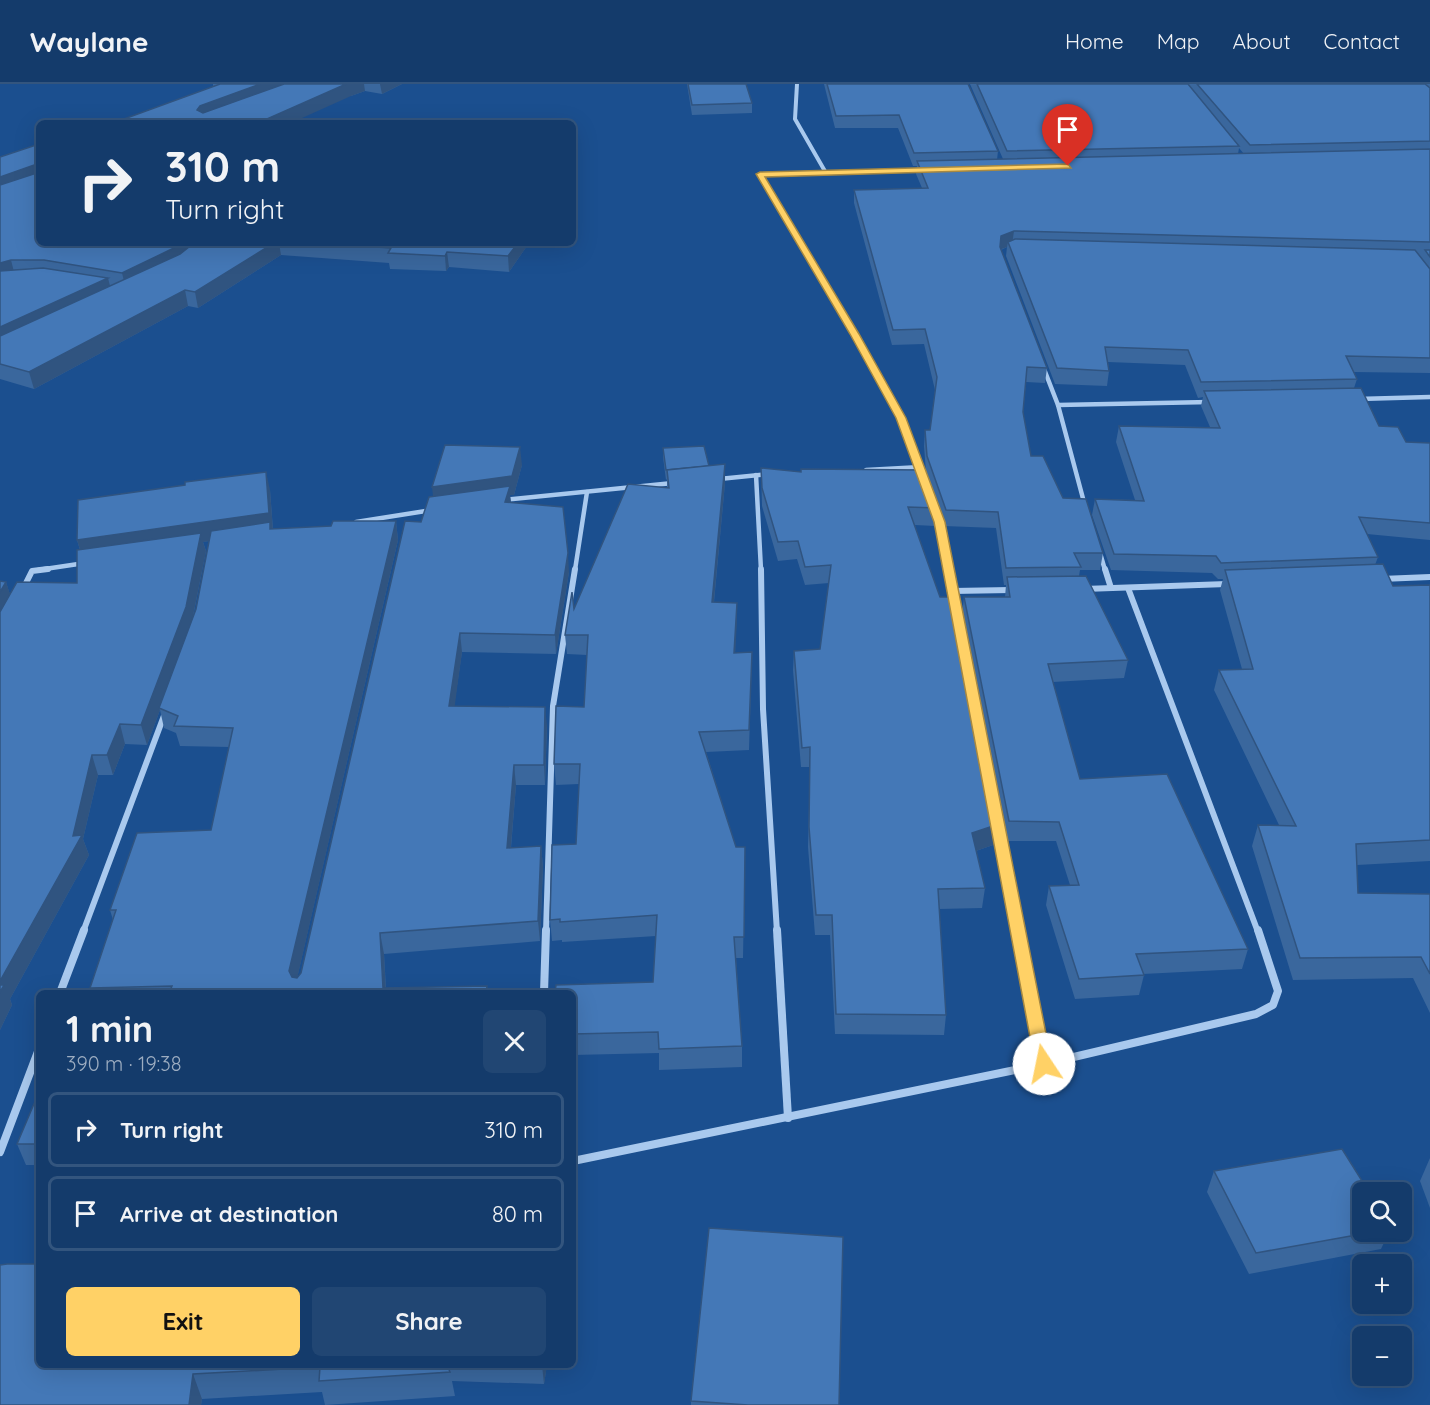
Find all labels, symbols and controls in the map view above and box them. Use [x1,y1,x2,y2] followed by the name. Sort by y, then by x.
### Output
[30,24,149,59] text: Waylane
[1065,28,1124,54] text: Home
[1157,28,1200,54] text: Map
[1233,28,1291,54] text: About
[1324,28,1400,54] text: Contact
[1042,104,1093,166] pin
[1051,113,1084,146] icon: arrive
[165,140,280,193] text: 310 m
[66,144,144,222] icon: right
[165,192,284,226] text: Turn right
[66,1006,153,1051] text: 1 min
[483,1010,546,1073] button: close
[1012,1032,1076,1096] position arrow
[66,1051,182,1076] text: 390 m · 19:38
[69,1113,102,1146] icon: right
[120,1116,224,1144] text: Turn right
[484,1116,543,1144] text: 310 m
[1352,1182,1412,1386] map controls
[1352,1182,1412,1242] button: search
[69,1197,102,1230] icon: arrive
[120,1200,338,1228] text: Arrive at destination
[492,1200,543,1228] text: 80 m
[1352,1254,1412,1314] button: +
[66,1287,300,1356] button: Exit
[312,1287,546,1356] button: Share
[1352,1326,1412,1386] button: −

